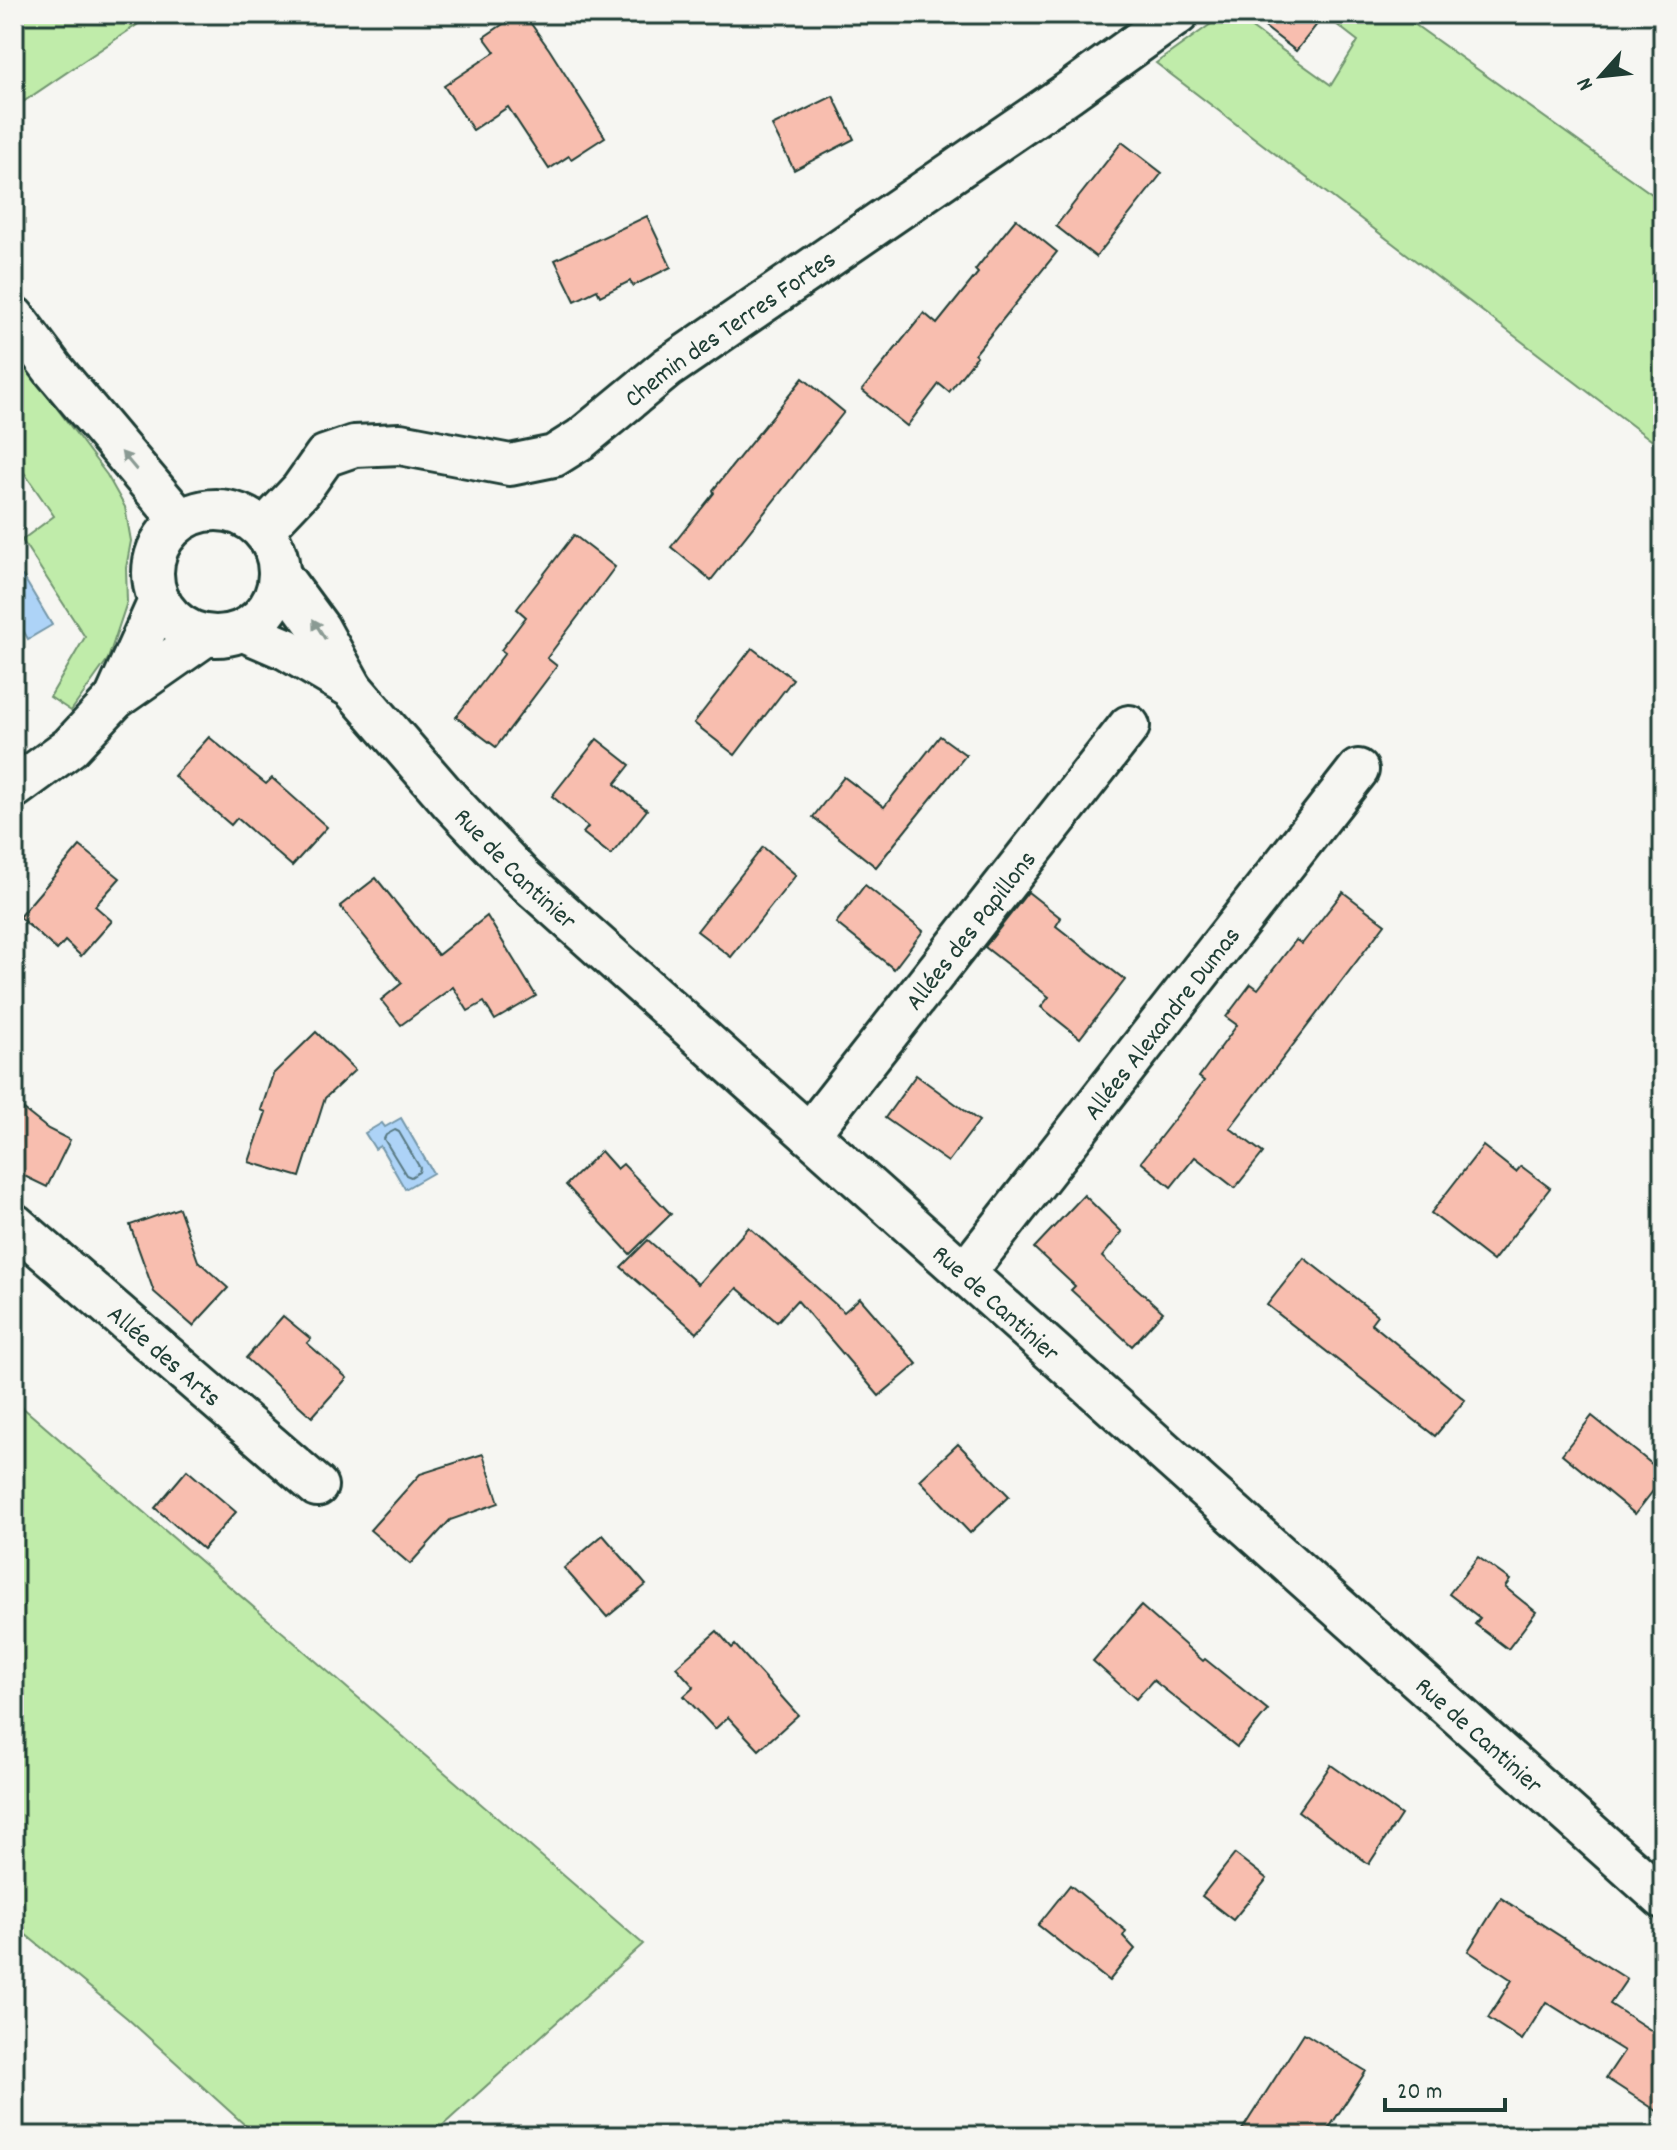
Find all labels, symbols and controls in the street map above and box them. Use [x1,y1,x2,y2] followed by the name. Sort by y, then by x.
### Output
[1561,36,1641,116] north arrow
[1570,71,1603,95] text: N
[618,242,844,418] street label: Chemin des Terres Fortes
[121,451,138,471] one-way arrow
[313,618,327,640] one-way arrow
[444,801,584,940] street label: Rue de Cantinier
[898,844,1047,1020] street label: Allées des Papillons
[1076,920,1251,1129] street label: Allées Alexandre Dumas
[923,1238,1067,1372] street label: Rue de Cantinier
[98,1298,228,1417] street label: Allée des Arts
[1406,1670,1550,1804] street label: Rue de Cantinier
[1385,2062,1505,2112] scale bar
[1397,2076,1443,2110] text: 20 m

